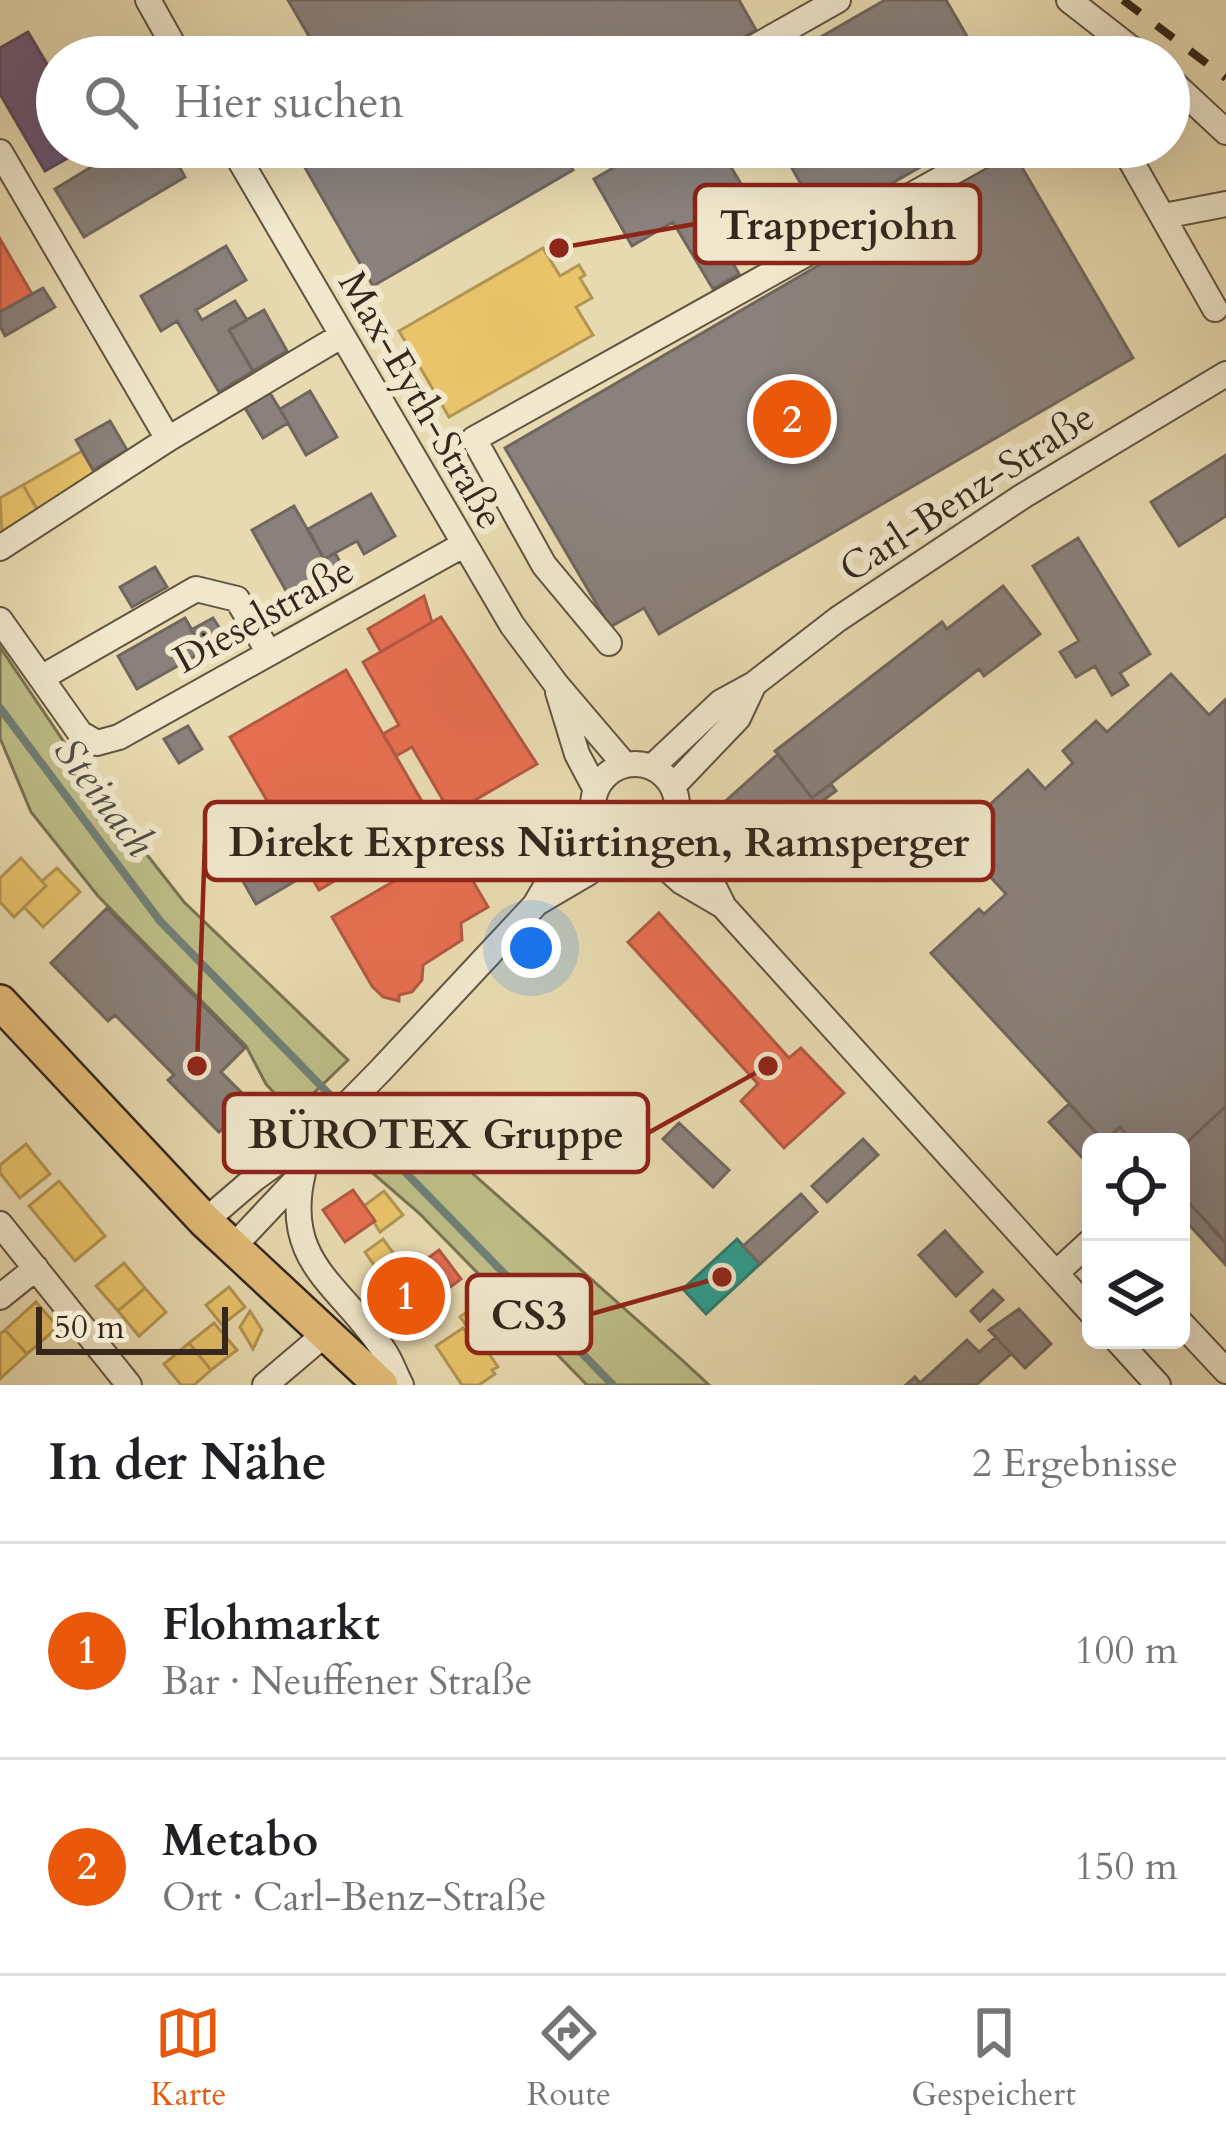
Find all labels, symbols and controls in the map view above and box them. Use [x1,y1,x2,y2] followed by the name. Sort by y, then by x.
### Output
[36,36,1190,168] search box
[78,69,144,135] icon: search
[174,72,404,133] text: Hier suchen
[695,185,980,263] callout: Trapperjohn
[719,197,957,254] text: Trapperjohn
[326,261,516,539] street label: Max-Eyth-Straße
[753,374,831,464] pin: 2
[830,391,1104,595] street label: Carl-Benz-Straße
[164,544,364,686] street label: Dieselstraße
[40,726,168,868] water label: Steinach
[205,802,993,880] callout: Direkt Express Nürtingen, Ramsperger
[229,814,970,871] text: Direkt Express Nürtingen, Ramsperger
[501,918,561,978] your location
[224,1094,648,1172] callout: BÜROTEX Gruppe
[248,1106,624,1163] text: BÜROTEX Gruppe
[1082,1133,1190,1349] map controls
[1082,1133,1190,1241] button: locate
[1082,1241,1190,1349] button: layers
[367,1251,445,1341] pin: 1
[467,1275,591,1353] callout: CS3
[491,1287,567,1344] text: CS3
[36,1301,228,1354] scale bar
[54,1305,125,1350] text: 50 m
[48,1428,327,1498] text: In der Nähe
[972,1437,1178,1490] text: 2 Ergebnisse
[162,1594,380,1655] text: Flohmarkt
[77,1624,97,1677] text: 1
[1075,1624,1178,1677] text: 100 m
[162,1655,532,1708] text: Bar · Neuffener Straße
[162,1810,318,1871] text: Metabo
[77,1840,97,1893] text: 2
[1075,1840,1178,1893] text: 150 m
[162,1871,546,1924] text: Ort · Carl-Benz-Straße
[150,2000,226,2117] tab: Karte
[527,2000,611,2117] tab: Route
[911,2000,1076,2117] tab: Gespeichert

